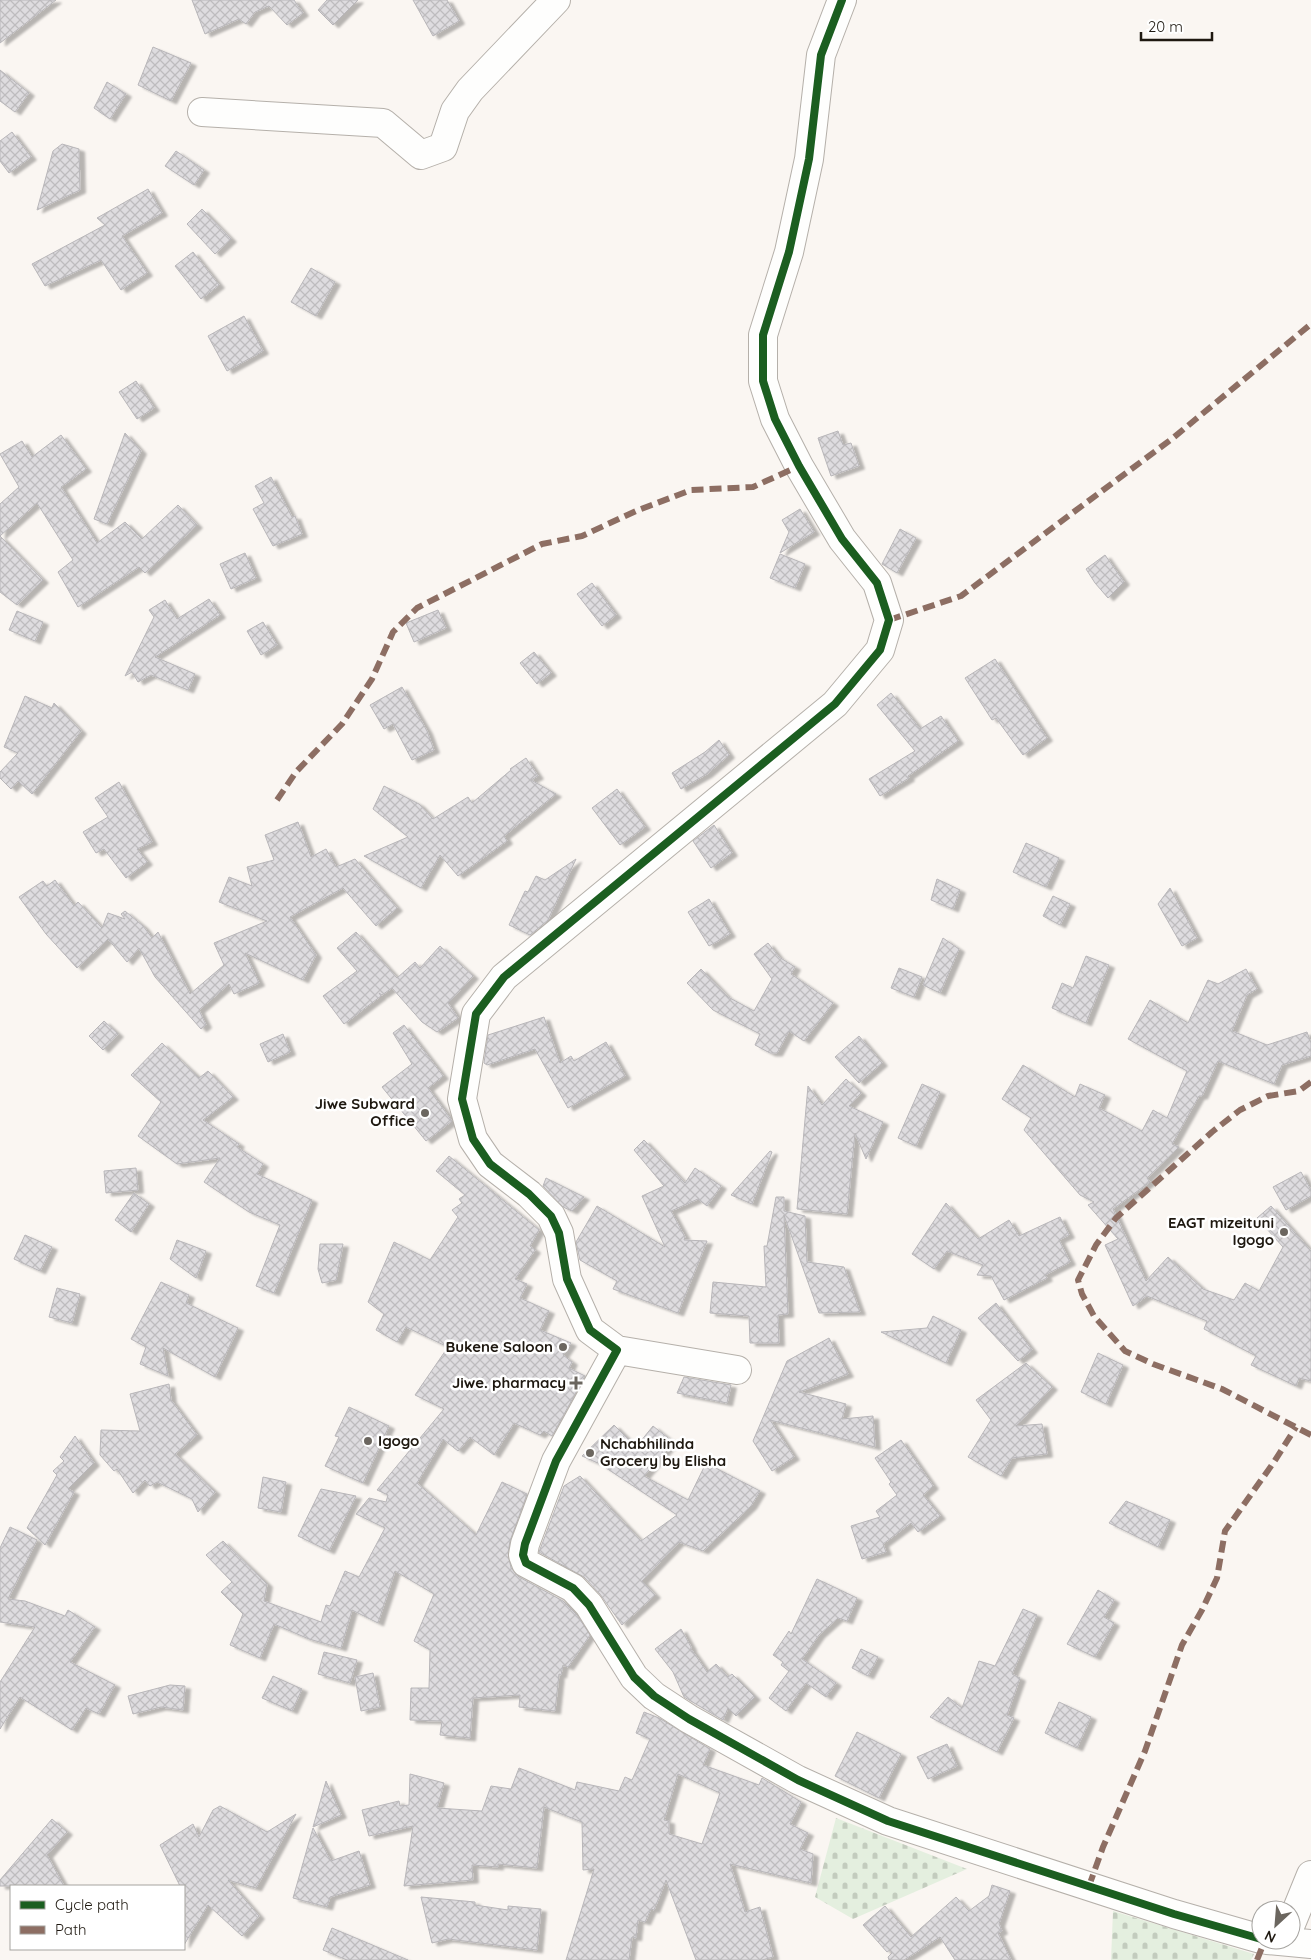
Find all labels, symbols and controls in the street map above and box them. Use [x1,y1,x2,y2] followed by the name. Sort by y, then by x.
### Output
[1141,10,1212,42] scale bar
[1148,17,1183,36] text: 20 m
[315,1094,415,1130] place label: Jiwe Subward Office
[419,1107,431,1119] marker: Jiwe Subward Office
[1168,1213,1274,1249] place label: EAGT mizeituni Igogo
[1278,1226,1290,1238] marker: EAGT mizeituni Igogo
[445,1337,553,1356] place label: Bukene Saloon
[557,1341,569,1353] marker: Bukene Saloon
[452,1373,566,1392] place label: Jiwe. pharmacy
[570,1377,582,1389] marker: Jiwe. pharmacy
[378,1431,419,1450] place label: Igogo
[600,1434,726,1470] place label: Nchabhilinda Grocery by Elisha
[362,1435,374,1447] marker: Igogo
[584,1447,596,1459] marker: Nchabhilinda Grocery by Elisha
[10,1885,185,1950] legend
[55,1895,129,1914] text: Cycle path
[1251,1900,1301,1950] north arrow
[55,1920,87,1939] text: Path
[1262,1926,1279,1947] text: N

